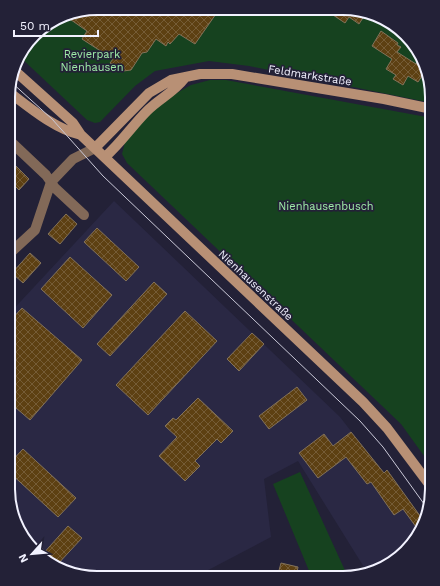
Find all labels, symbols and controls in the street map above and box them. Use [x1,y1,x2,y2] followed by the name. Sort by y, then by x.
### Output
[14,12,98,38] scale bar
[20,19,50,33] text: 50 m
[61,48,123,74] park label: Revierpark Nienhausen
[267,62,352,88] street label: Feldmarkstraße
[278,200,374,213] park label: Nienhausenbusch
[216,248,296,323] street label: Nienhausenstraße
[12,534,52,574] north arrow
[16,552,31,565] text: N

